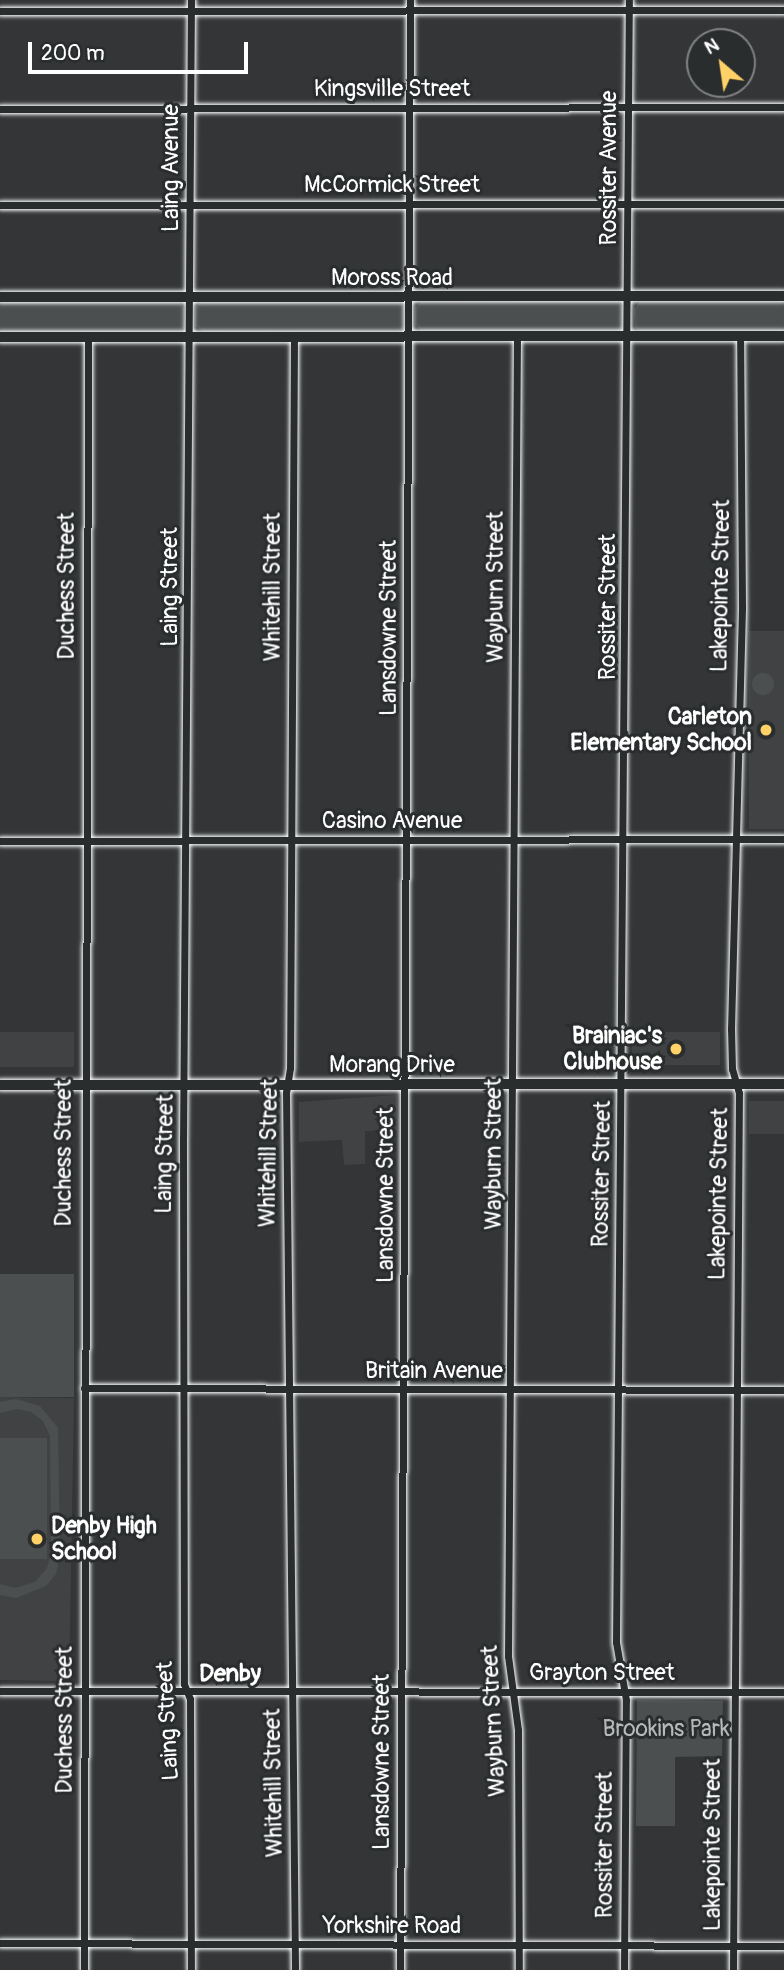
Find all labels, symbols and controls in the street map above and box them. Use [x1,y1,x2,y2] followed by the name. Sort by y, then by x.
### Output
[32,28,252,72] scale bar
[686,28,756,98] north arrow
[700,33,723,60] text: N
[41,40,105,67] text: 200 m
[314,75,470,103] street label: Kingsville Street
[595,91,623,245] street label: Rossiter Avenue
[157,104,185,232] street label: Laing Avenue
[304,171,480,199] street label: McCormick Street
[331,264,453,292] street label: Moross Road
[706,500,736,672] street label: Lakepointe Street
[482,511,510,663] street label: Wayburn Street
[53,512,81,660] street label: Duchess Street
[259,513,287,661] street label: Whitehill Street
[156,527,184,647] street label: Laing Street
[594,534,622,680] street label: Rossiter Street
[375,540,403,716] street label: Lansdowne Street
[570,703,752,757] place label: Carleton Elementary School
[758,722,774,738] marker: Carleton Elementary School
[322,807,462,835] street label: Casino Avenue
[563,1022,662,1076] place label: Brainiac's Clubhouse
[668,1041,684,1057] marker: Brainiac's Clubhouse
[329,1051,455,1079] street label: Morang Drive
[254,1078,284,1228] street label: Whitehill Street
[480,1078,508,1230] street label: Wayburn Street
[50,1079,78,1227] street label: Duchess Street
[150,1094,180,1214] street label: Laing Street
[587,1101,617,1247] street label: Rossiter Street
[372,1107,400,1283] street label: Lansdowne Street
[704,1108,734,1280] street label: Lakepointe Street
[365,1357,503,1385] street label: Britain Avenue
[51,1512,157,1566] place label: Denby High School
[29,1531,45,1547] marker: Denby High School
[476,1645,512,1797] street label: Wayburn Street
[51,1646,79,1794] street label: Duchess Street
[529,1659,675,1687] street label: Grayton Street
[199,1660,261,1688] district label: Denby
[151,1661,185,1781] street label: Laing Street
[368,1674,396,1850] street label: Lansdowne Street
[259,1708,289,1858] street label: Whitehill Street
[602,1715,730,1743] park label: Brookins Park
[699,1759,727,1931] street label: Lakepointe Street
[591,1772,619,1918] street label: Rossiter Street
[323,1912,461,1940] street label: Yorkshire Road

